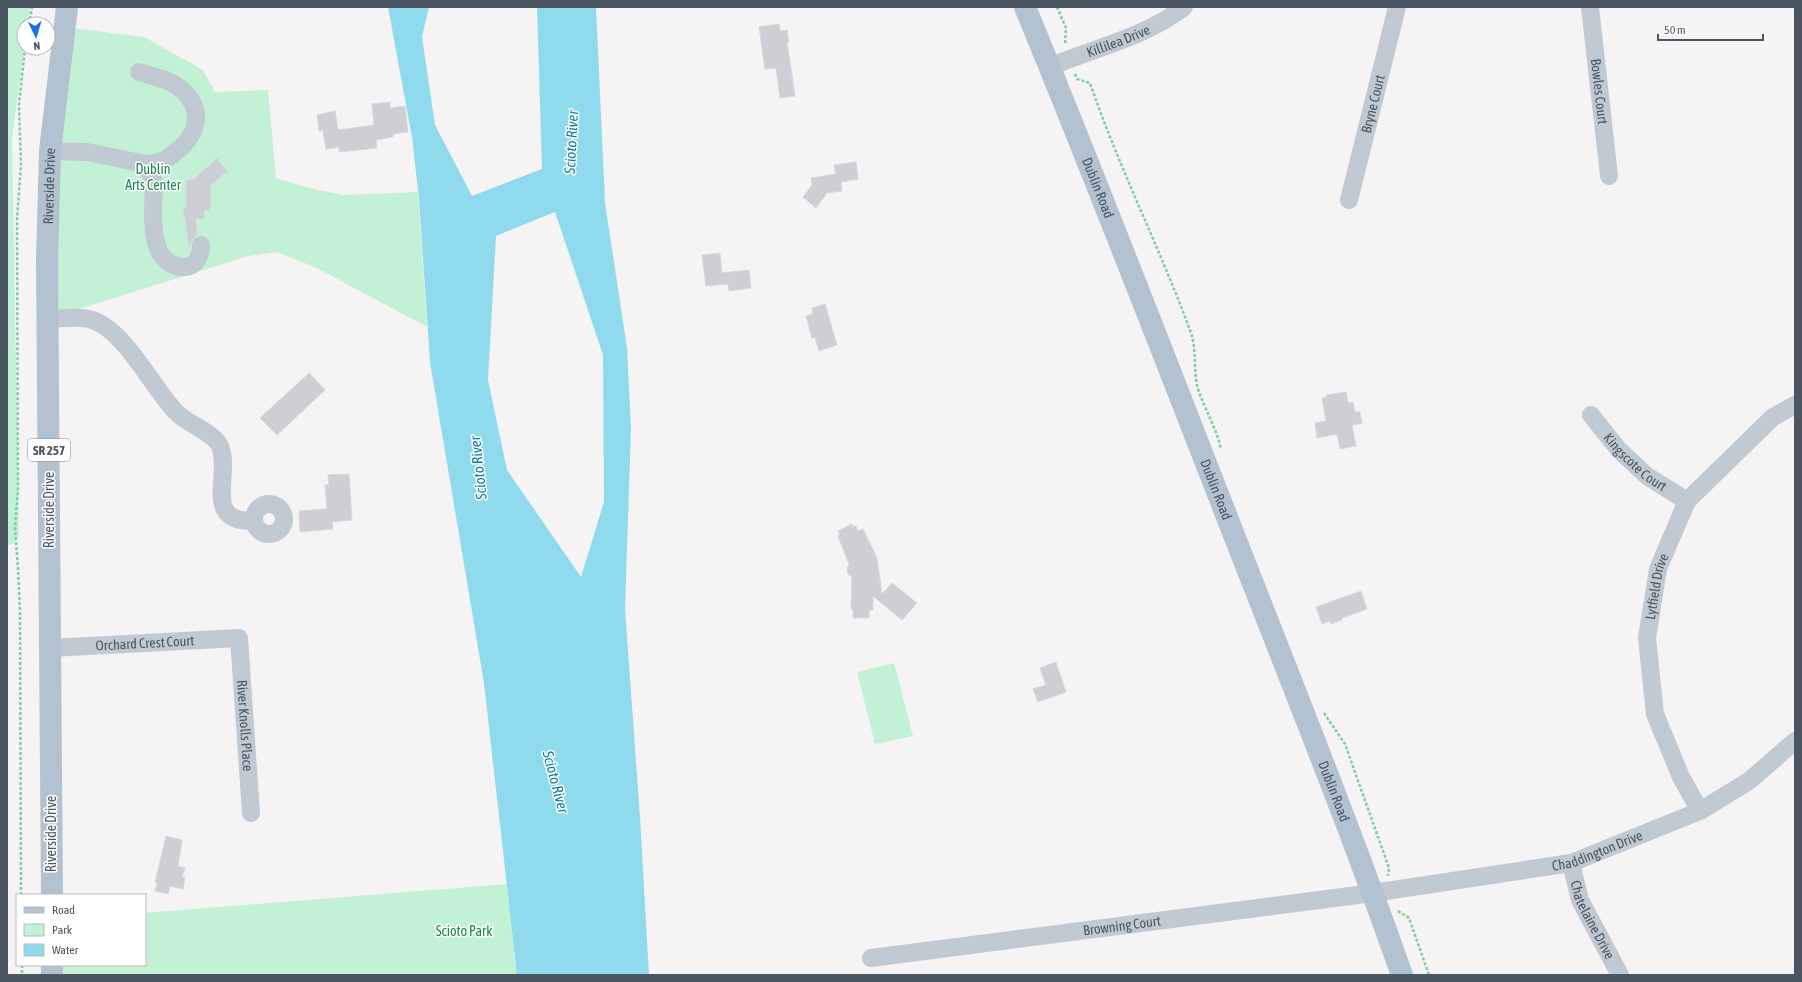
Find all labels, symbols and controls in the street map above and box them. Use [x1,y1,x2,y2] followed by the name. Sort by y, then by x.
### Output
[16,16,56,56] north arrow
[1658,16,1763,42] scale bar
[1084,21,1152,60] street label: Killilea Drive
[1664,23,1686,37] text: 50 m
[33,40,41,52] text: N
[1588,58,1611,125] street label: Bowles Court
[1358,73,1388,135] street label: Bryne Court
[561,109,581,175] water label: Scioto River
[40,147,58,225] street label: Riverside Drive
[1079,155,1117,220] street label: Dublin Road
[125,161,182,193] park label: Dublin Arts Center
[1601,430,1670,494] street label: Kingscote Court
[466,435,490,502] water label: Scioto River
[28,439,70,461] road number: SR 257
[1197,457,1235,522] street label: Dublin Road
[41,472,57,548] street label: Riverside Drive
[1642,551,1672,621] street label: Lytfield Drive
[95,632,195,654] street label: Orchard Crest Court
[234,679,256,772] street label: River Knolls Place
[539,748,573,816] water label: Scioto River
[1315,759,1353,824] street label: Dublin Road
[43,796,59,872] street label: Riverside Drive
[1551,827,1645,874] street label: Chaddington Drive
[1568,879,1618,962] street label: Chatelaine Drive
[16,894,146,966] legend
[52,903,75,917] text: Road
[1082,913,1162,938] street label: Browning Court
[52,923,73,937] text: Park
[436,923,492,939] park label: Scioto Park
[52,943,79,957] text: Water

